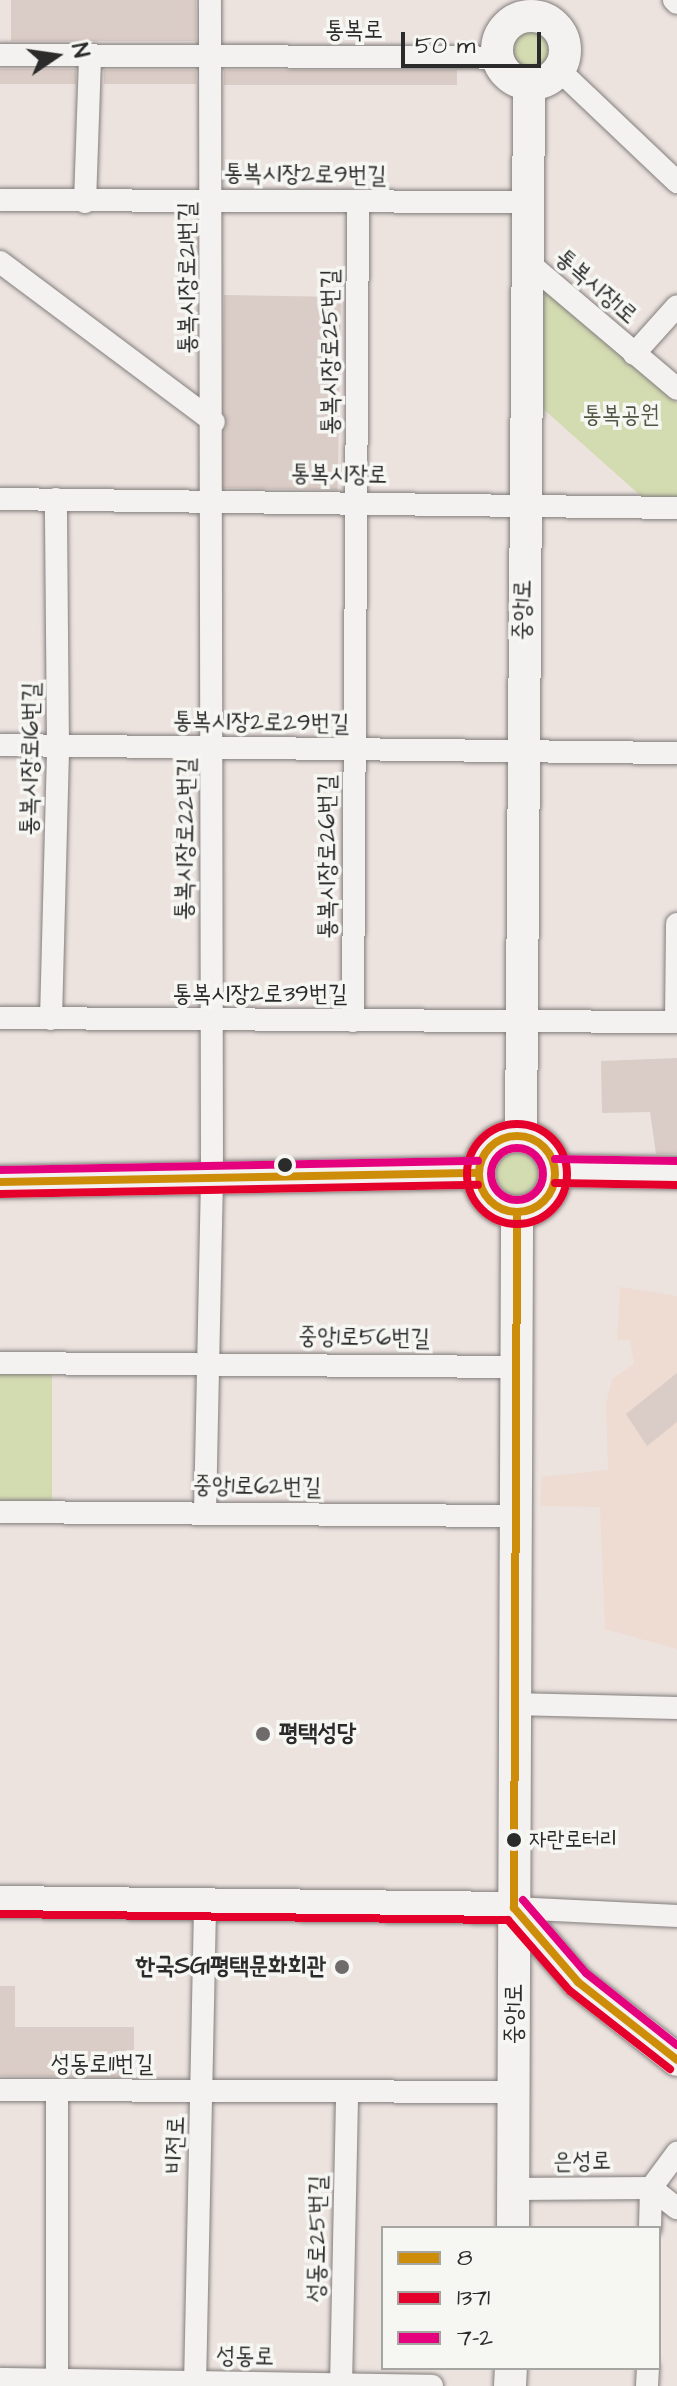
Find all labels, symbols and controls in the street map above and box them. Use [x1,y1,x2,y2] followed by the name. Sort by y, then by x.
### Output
[16,16,96,96] north arrow
[405,16,545,66] scale bar
[325,17,383,45] street label: 통복로
[415,29,475,63] text: 50 m
[63,40,97,61] text: N
[223,159,387,191] street label: 통복시장2로9번길
[174,202,202,354] street label: 통복시장로21번길
[549,243,643,331] street label: 통복시장1로
[317,269,345,435] street label: 통복시장로25번길
[582,402,660,430] park label: 통복공원
[290,460,388,490] street label: 통복시장로
[508,579,538,641] street label: 중앙1로
[15,682,47,836] street label: 통복시장로16번길
[173,707,349,739] street label: 통복시장2로29번길
[170,757,202,921] street label: 통복시장로22번길
[314,775,342,939] street label: 통복시장로26번길
[173,981,347,1009] street label: 통복시장2로39번길
[277,1157,293,1173] unlabelled marker
[298,1322,430,1354] street label: 중앙1로56번길
[193,1471,321,1503] street label: 중앙1로62번길
[279,1720,356,1748] place label: 평택성당
[254,1725,272,1743] marker: 평택성당
[529,1827,618,1853] place label: 자란로터리
[506,1832,522,1848] marker: 자란로터리
[136,1953,326,1981] place label: 한국SGI평택문화회관
[333,1958,351,1976] marker: 한국SGI평택문화회관
[501,1983,529,2045] street label: 중앙1로
[51,2051,153,2079] street label: 성동로11번길
[161,2116,191,2174] street label: 비전로
[553,2147,611,2177] street label: 은성로
[302,2175,334,2303] street label: 성동로25번길
[381,2226,661,2370] legend
[457,2241,473,2275] text: 8
[457,2281,490,2315] text: 1371
[457,2321,493,2355] text: 7-2
[216,2342,274,2372] street label: 성동로

